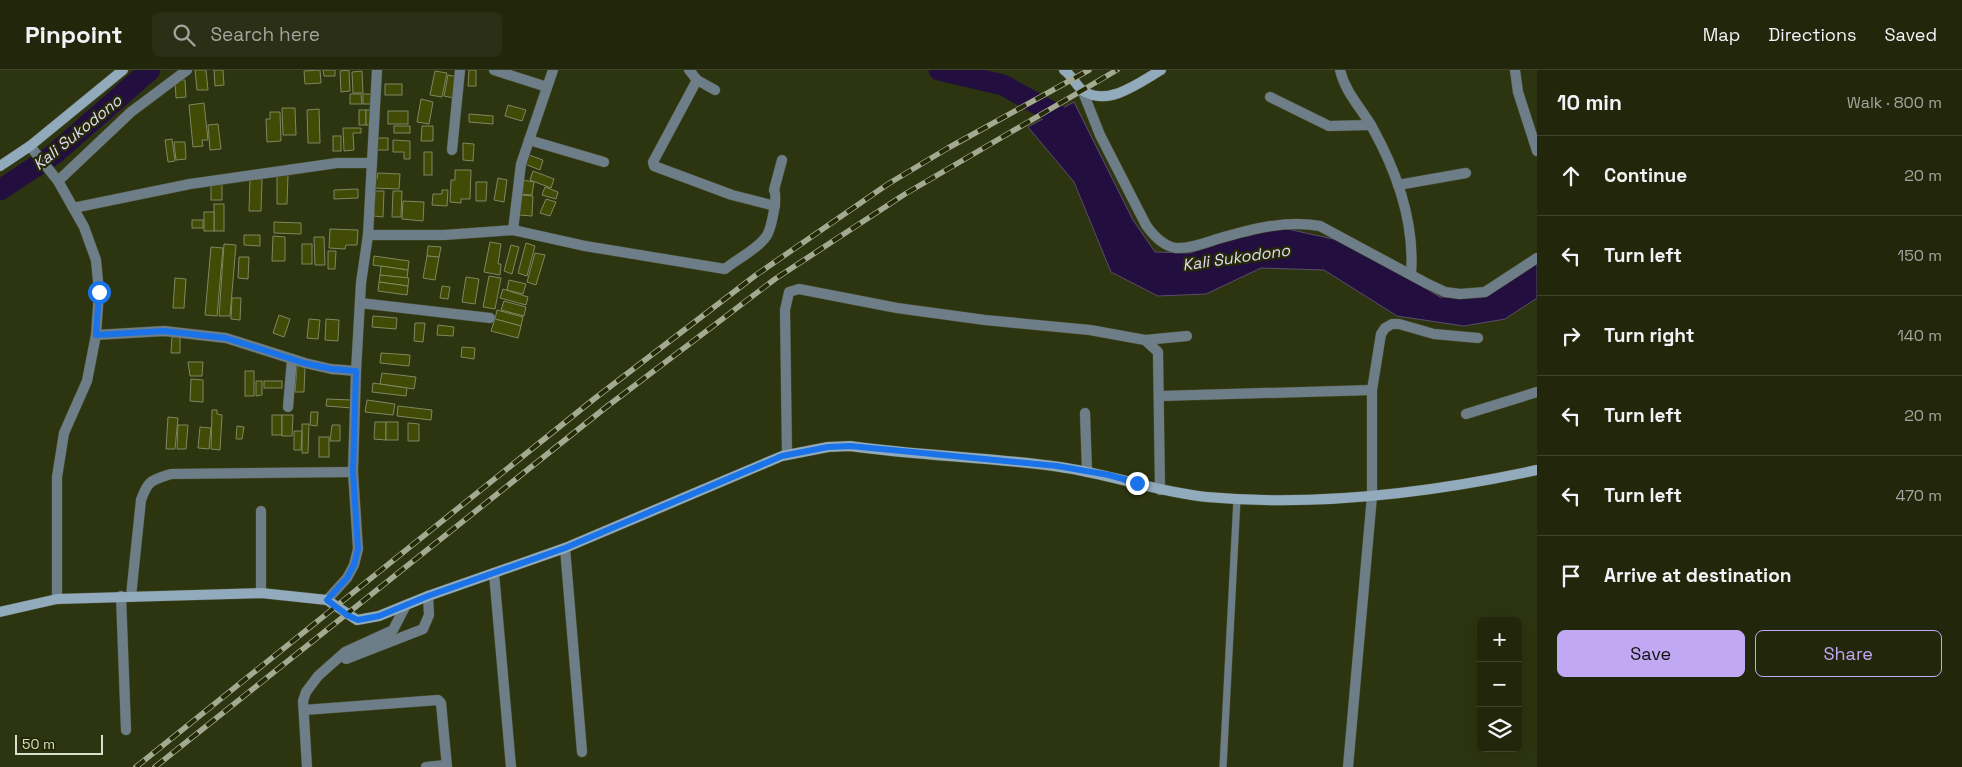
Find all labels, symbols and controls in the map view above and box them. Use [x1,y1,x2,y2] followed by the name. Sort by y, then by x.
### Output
[152,12,502,57] search box
[25,19,122,50] text: Pinpoint
[170,21,198,49] icon: search
[210,22,320,47] text: Search here
[1703,23,1740,46] text: Map
[1768,23,1857,46] text: Directions
[1885,23,1937,46] text: Saved
[29,89,127,175] water label: Kali Sukodono
[1557,89,1622,116] text: 10 min
[1847,92,1942,113] text: Walk · 800 m
[1557,162,1585,190] icon: ahead
[1604,163,1687,188] text: Continue
[1904,165,1942,186] text: 20 m
[1181,239,1292,275] water label: Kali Sukodono
[1557,242,1585,270] icon: left
[1604,243,1682,268] text: Turn left
[1898,245,1942,266] text: 150 m
[88,281,111,304] route start
[1557,322,1585,350] icon: right
[1604,323,1694,348] text: Turn right
[1897,325,1942,346] text: 140 m
[1557,402,1585,430] icon: left
[1604,403,1682,428] text: Turn left
[1904,405,1942,426] text: 20 m
[1126,472,1149,495] route end
[1557,482,1585,510] icon: left
[1604,483,1682,508] text: Turn left
[1895,485,1942,506] text: 470 m
[1557,562,1585,590] icon: arrive
[1604,563,1792,588] text: Arrive at destination
[1477,617,1522,752] map controls
[1477,617,1522,662] button: +
[1557,630,1745,677] button: Save
[1755,630,1942,677] button: Share
[1477,662,1522,707] button: −
[1477,707,1522,752] button: layers
[15,732,102,755] scale bar
[22,735,55,753] text: 50 m

